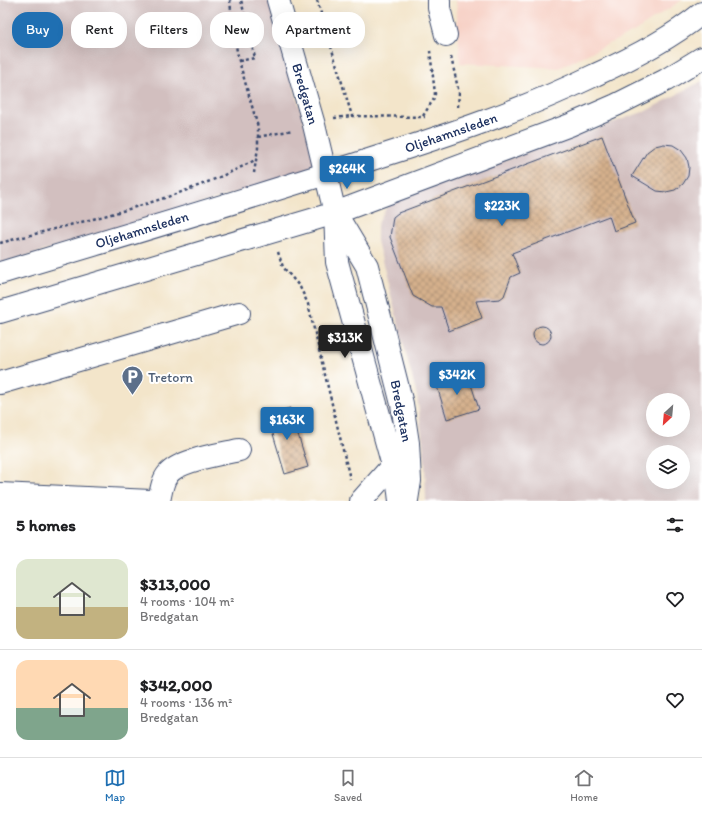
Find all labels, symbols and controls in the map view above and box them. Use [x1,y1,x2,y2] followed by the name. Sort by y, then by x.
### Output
[12,12,63,48] chip: Buy
[71,12,127,48] chip: Rent
[135,12,202,48] chip: Filters
[210,12,264,48] chip: New
[272,12,365,48] chip: Apartment
[288,61,322,127] street label: Bredgatan
[402,109,500,157] street label: Oljehamnsleden
[319,156,375,190] pin: $264K
[329,161,365,176] text: $264K
[474,193,530,227] pin: $223K
[484,198,520,213] text: $223K
[93,208,191,252] street label: Oljehamnsleden
[317,325,373,359] pin: $313K
[327,330,363,345] text: $313K
[429,362,485,396] pin: $342K
[119,364,145,397] parking icon: Tretorn
[439,367,475,382] text: $342K
[148,369,193,386] place label: Tretorn
[387,379,415,444] street label: Bredgatan
[646,393,690,437] north arrow
[646,393,690,489] map controls
[259,407,315,441] pin: $163K
[270,412,304,427] text: $163K
[646,445,690,489] button: layers
[664,514,686,536] icon: filters
[16,515,76,535] text: 5 homes
[140,574,210,594] text: $313,000
[48,575,96,623] icon: home
[664,588,686,610] icon: heart
[140,594,234,609] text: 4 rooms · 104 m²
[140,609,198,624] text: Bredgatan
[140,675,213,695] text: $342,000
[48,676,96,724] icon: home
[664,689,686,711] icon: heart
[140,695,232,710] text: 4 rooms · 136 m²
[140,710,198,725] text: Bredgatan
[104,767,126,804] tab: Map
[334,767,362,804] tab: Saved
[570,767,598,804] tab: Home

